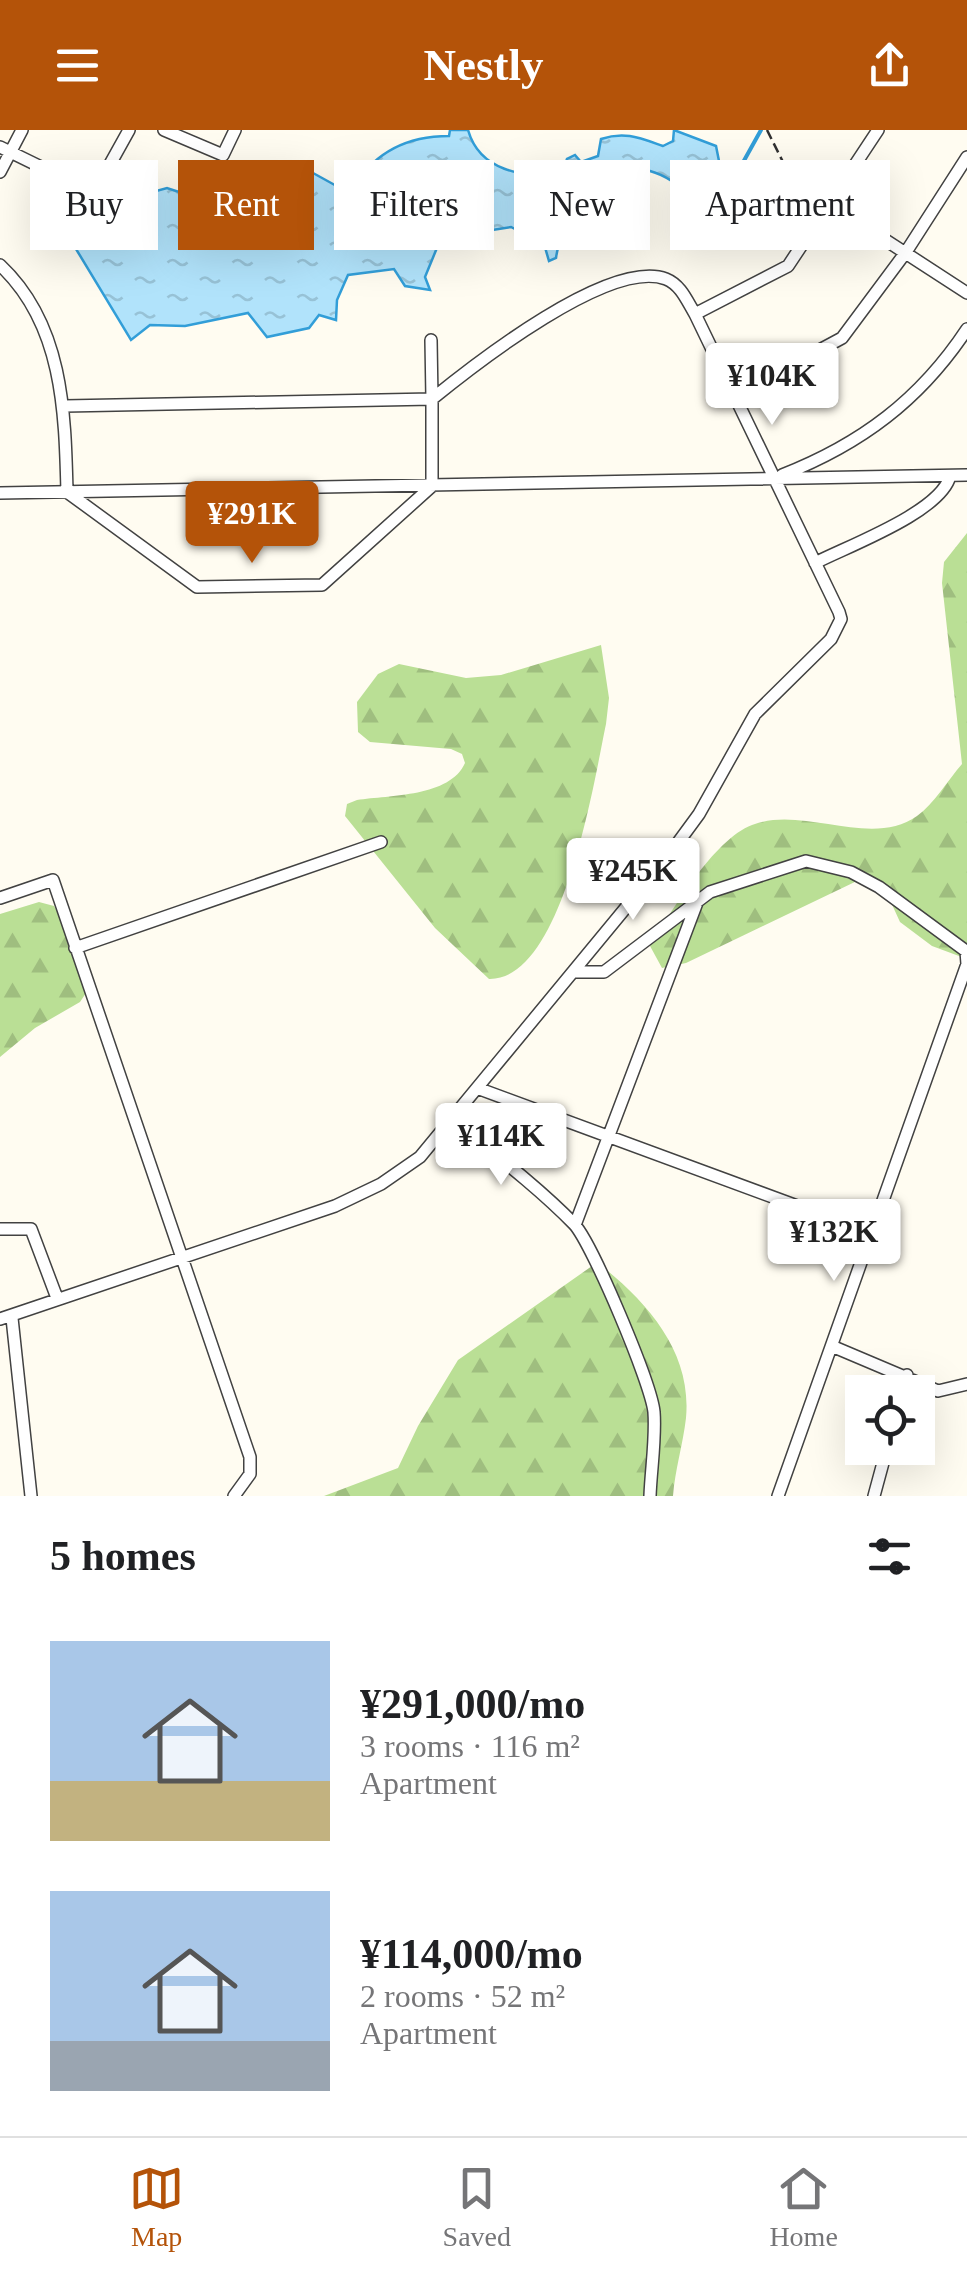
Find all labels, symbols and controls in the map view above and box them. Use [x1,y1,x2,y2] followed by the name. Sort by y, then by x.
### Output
[50,38,105,93] icon: menu
[862,38,917,93] icon: share
[424,40,543,90] text: Nestly
[30,160,158,250] chip: Buy
[178,160,314,250] chip: Rent
[334,160,494,250] chip: Filters
[514,160,650,250] chip: New
[670,160,890,250] chip: Apartment
[702,343,842,428] pin: ¥104K
[728,357,816,393] text: ¥104K
[182,481,322,566] pin: ¥291K
[208,495,296,531] text: ¥291K
[563,838,703,923] pin: ¥245K
[589,852,677,888] text: ¥245K
[431,1103,571,1188] pin: ¥114K
[457,1117,545,1153] text: ¥114K
[764,1199,904,1284] pin: ¥132K
[790,1213,878,1249] text: ¥132K
[845,1375,935,1465] map controls
[845,1375,935,1465] button: locate
[862,1529,917,1584] icon: filters
[50,1533,196,1579] text: 5 homes
[130,1681,250,1801] icon: home
[360,1681,585,1727] text: ¥291,000/mo
[360,1728,580,1764] text: 3 rooms · 116 m²
[360,1765,497,1801] text: Apartment
[130,1931,250,2051] icon: home
[360,1931,583,1977] text: ¥114,000/mo
[360,1978,565,2014] text: 2 rooms · 52 m²
[360,2015,497,2051] text: Apartment
[129,2161,184,2253] tab: Map
[443,2161,511,2253] tab: Saved
[769,2161,838,2253] tab: Home

